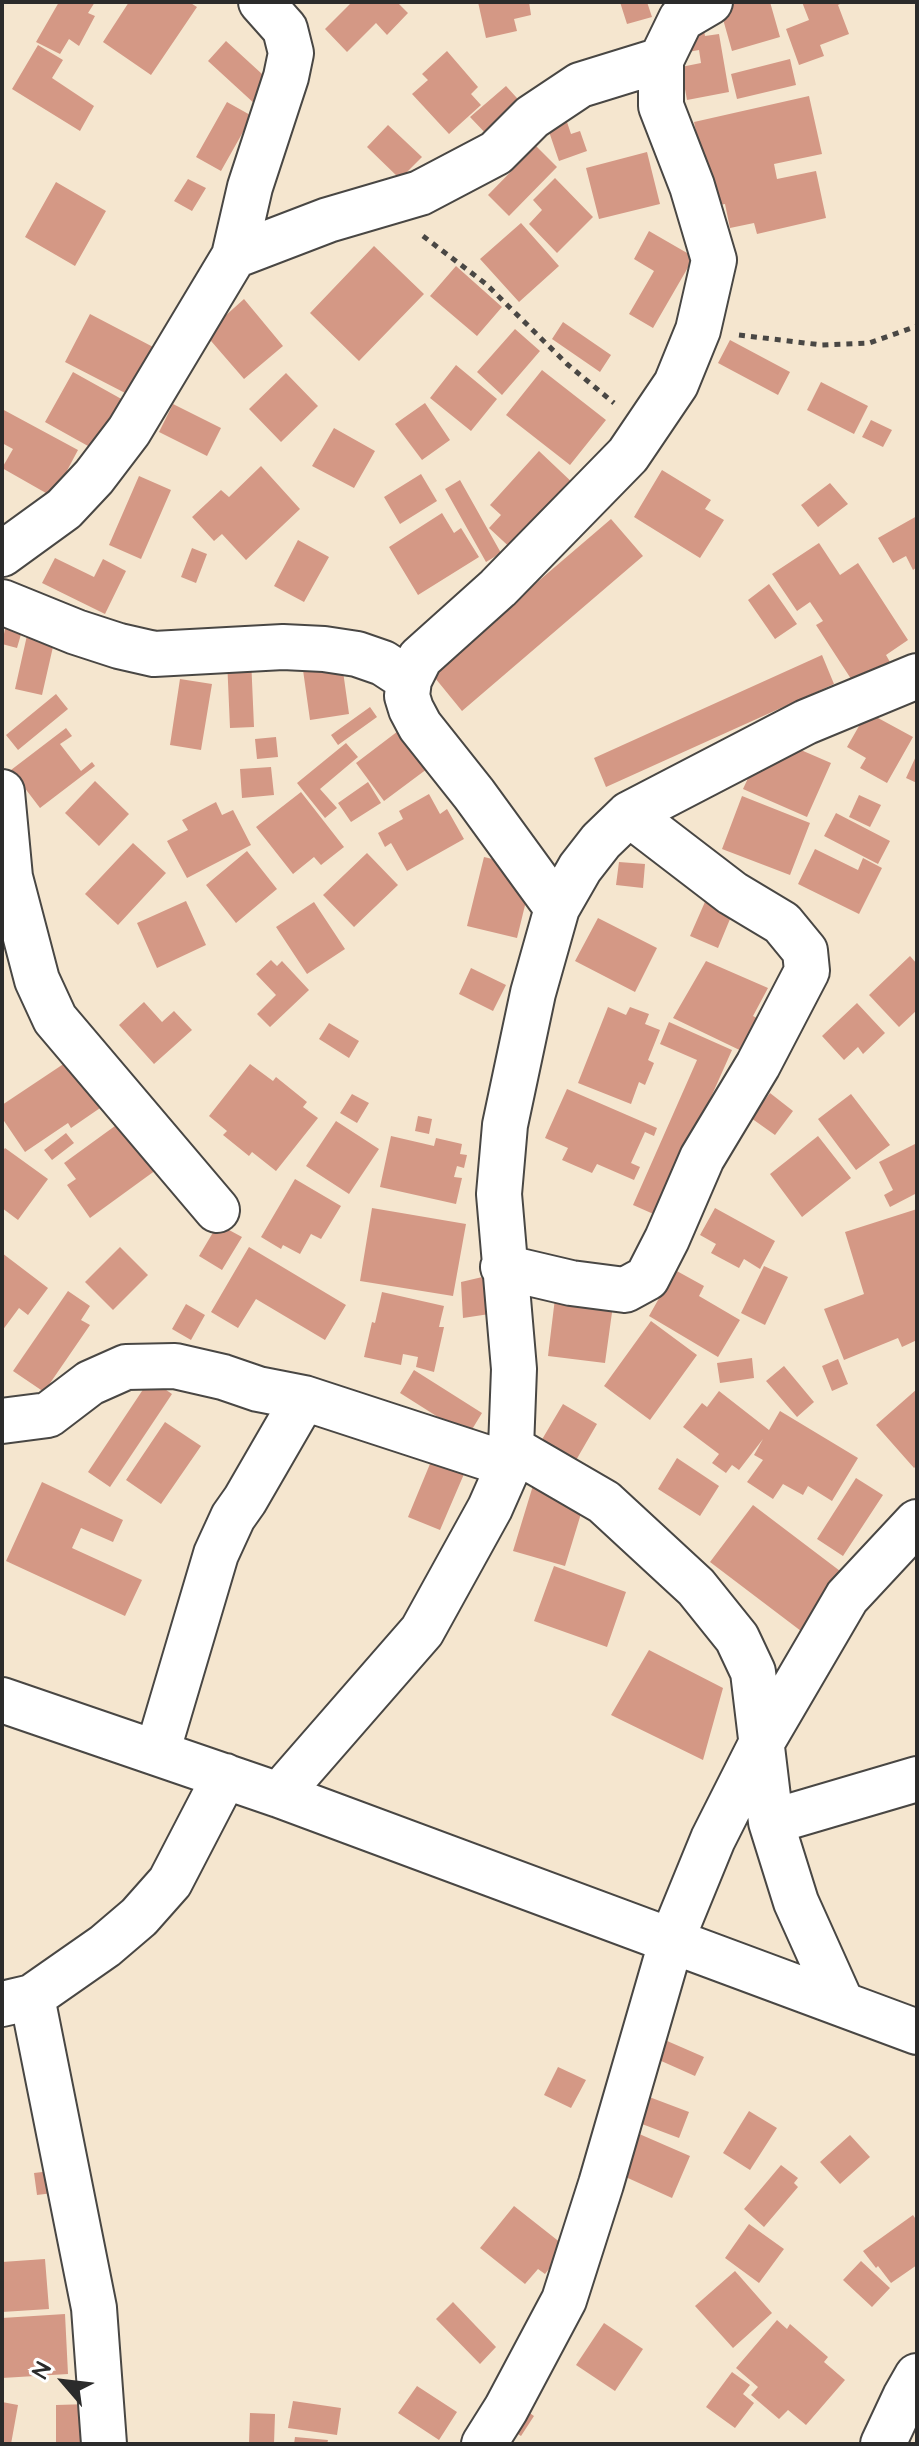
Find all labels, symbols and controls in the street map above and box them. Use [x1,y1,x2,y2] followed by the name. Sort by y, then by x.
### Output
[24,2342,104,2422] north arrow
[25,2357,59,2384] text: N

